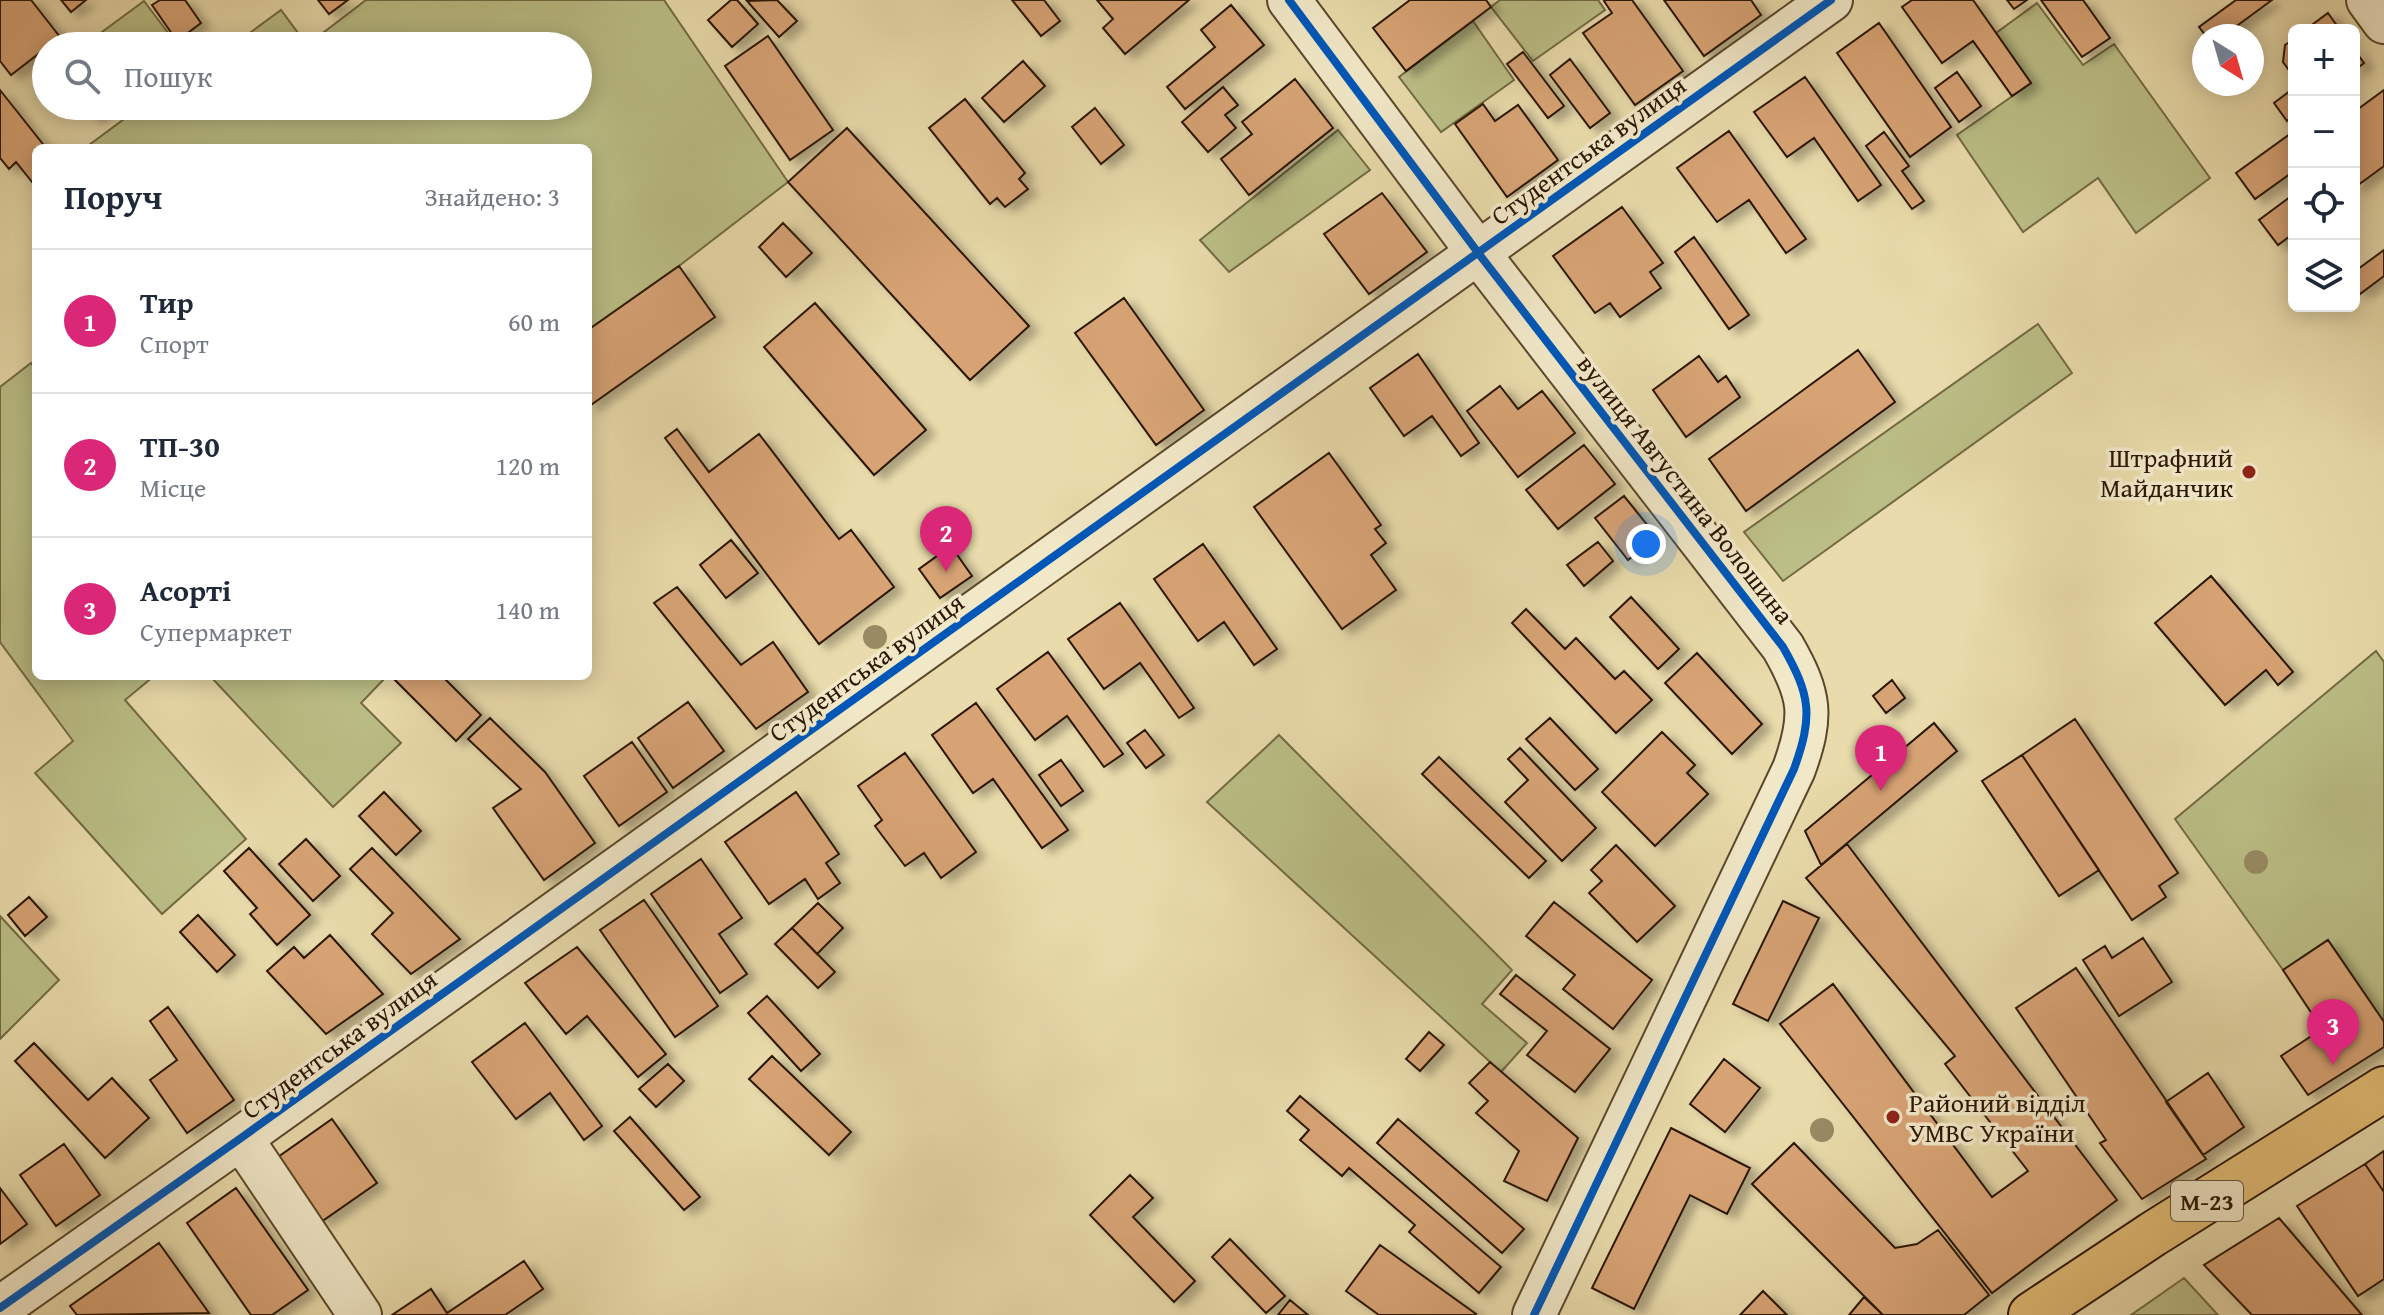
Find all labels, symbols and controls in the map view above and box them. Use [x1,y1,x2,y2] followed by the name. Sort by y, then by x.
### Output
[2192,24,2264,96] north arrow
[2288,24,2360,312] map controls
[2288,24,2360,96] button: +
[32,32,592,120] search box
[60,54,104,98] icon: search
[124,54,212,98] text: Пошук
[1482,66,1694,234] street label: Студентська вулиця
[2288,96,2360,168] button: −
[2288,168,2360,240] button: locate
[64,172,162,221] text: Поруч
[424,177,560,216] text: Знайдено: 3
[2288,240,2360,312] button: layers
[140,280,194,324] text: Тир
[83,302,97,341] text: 1
[508,302,560,341] text: 60 m
[140,324,209,363] text: Спорт
[1568,346,1804,633] street label: вулиця Августина Волошина
[140,424,220,468] text: ТП-30
[2100,438,2233,507] place label: Штрафний Майданчик
[83,446,97,485] text: 2
[495,446,560,485] text: 120 m
[2240,463,2258,481] marker: Штрафний Майданчик
[140,468,206,507] text: Місце
[920,506,972,572] pin: 2
[1626,524,1666,564] your location
[140,568,231,612] text: Асорті
[760,583,972,751] street label: Студентська вулиця
[83,590,97,629] text: 3
[495,590,560,629] text: 140 m
[140,612,292,651] text: Супермаркет
[1855,725,1907,791] pin: 1
[233,960,445,1128] street label: Студентська вулиця
[2307,999,2359,1065] pin: 3
[1909,1083,2086,1152] place label: Районий відділ УМВС України
[1884,1108,1902,1126] marker: Районий відділ УМВС України
[2171,1181,2243,1221] road number: М-23

